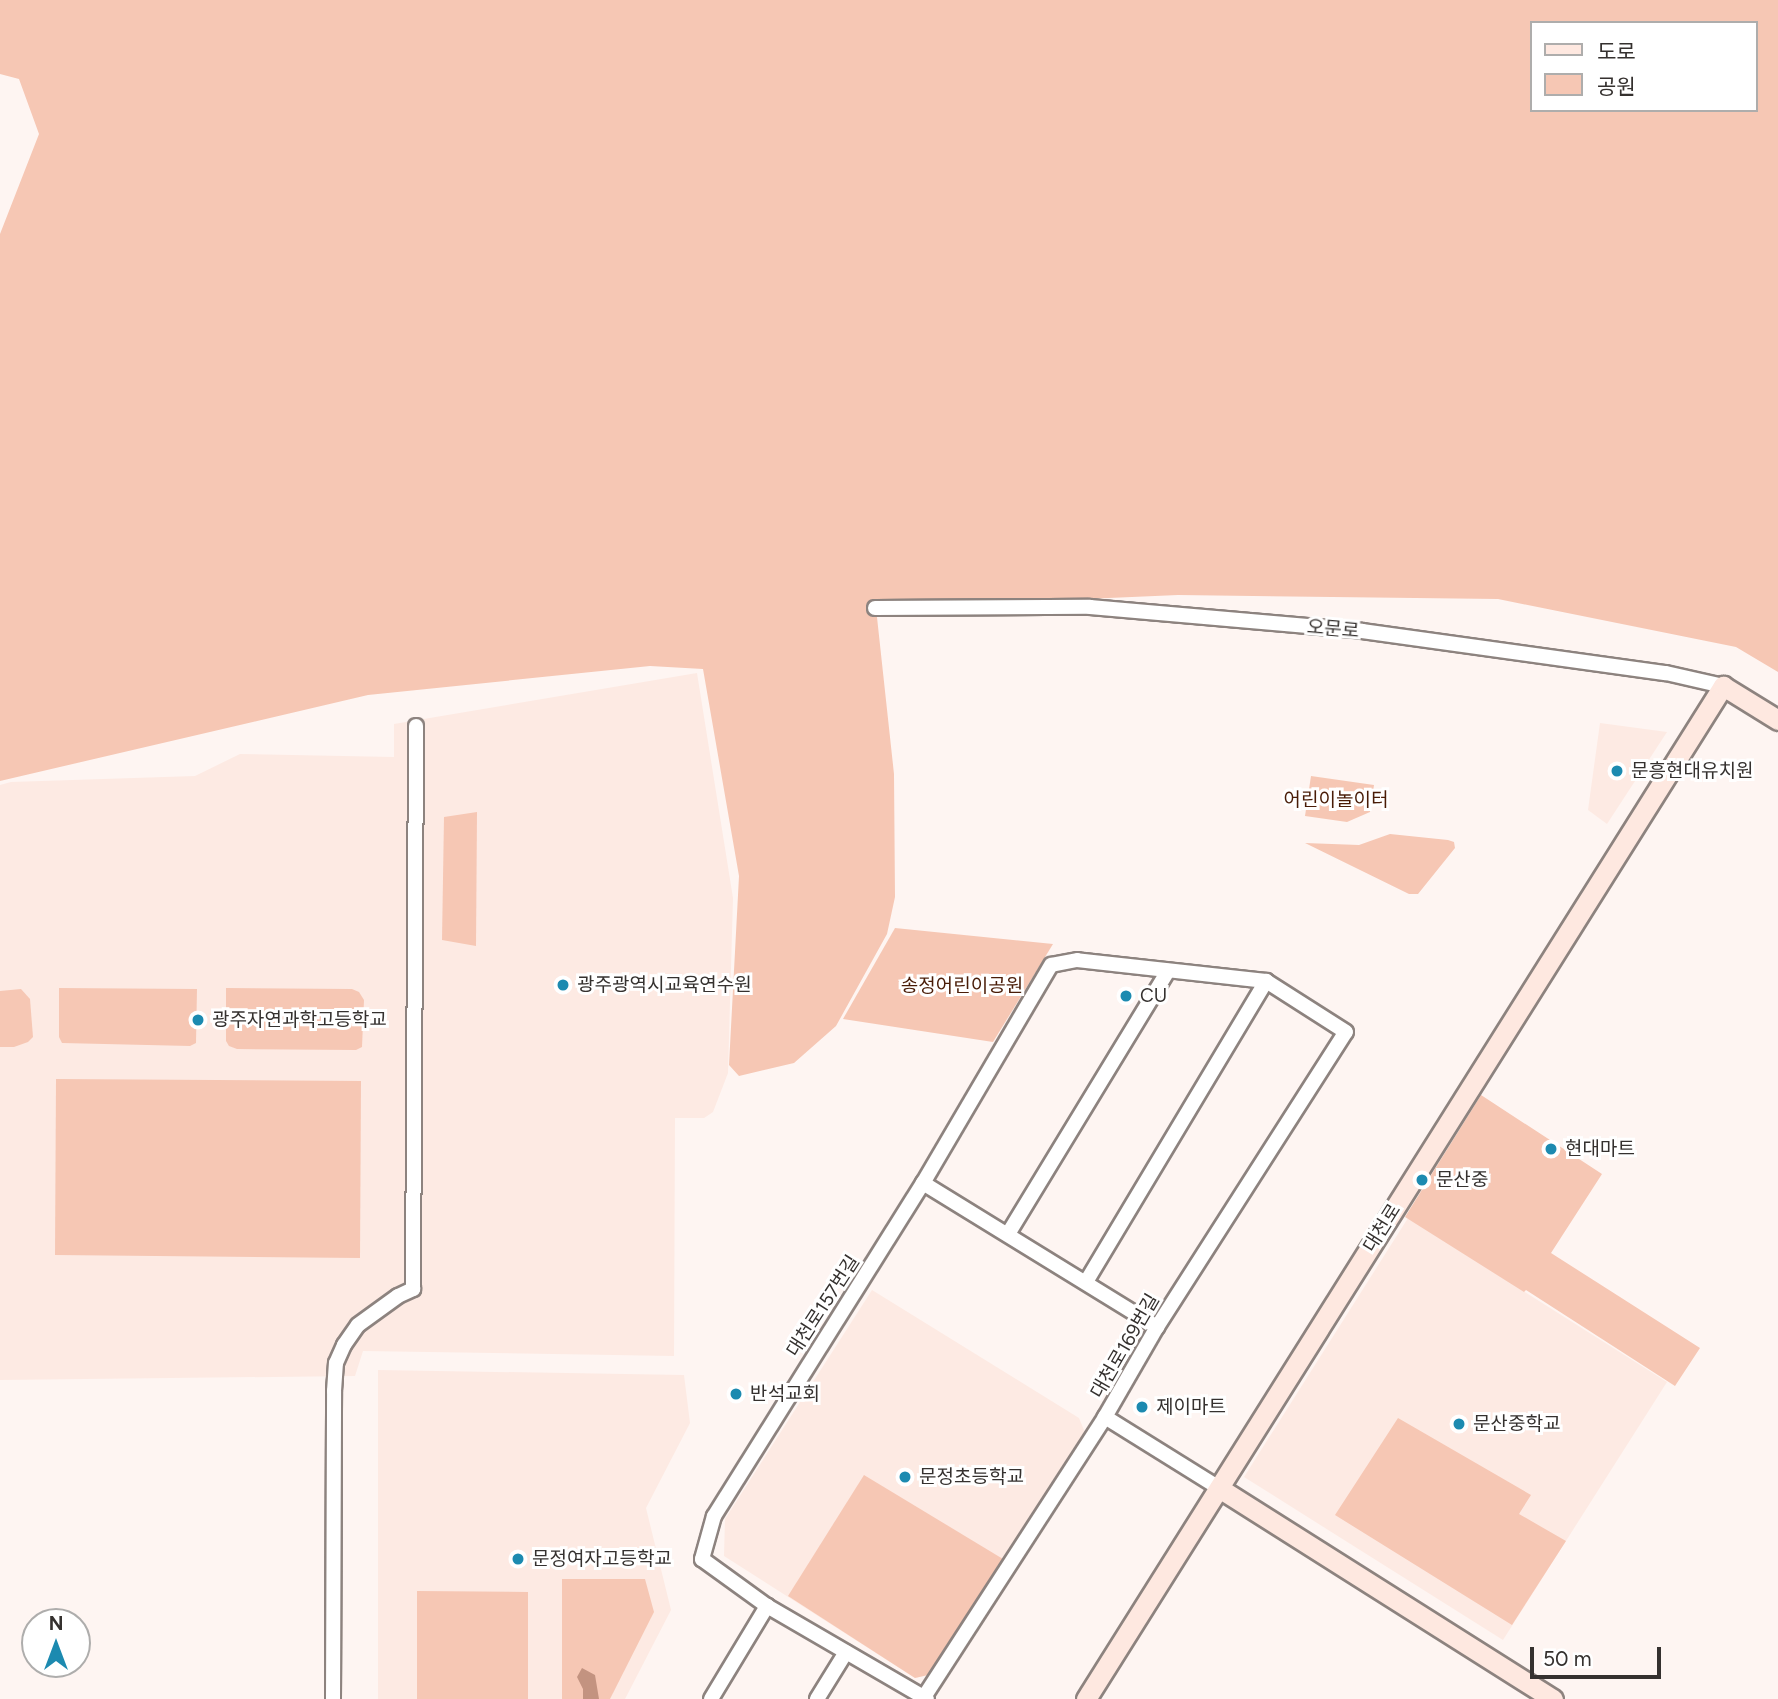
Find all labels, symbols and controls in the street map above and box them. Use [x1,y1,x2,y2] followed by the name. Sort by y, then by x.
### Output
[1530,21,1757,112] legend
[1597,39,1636,64] text: 도로
[1597,74,1636,99] text: 공원
[1306,615,1360,643] street label: 오문로
[1631,760,1753,782] place label: 문흥현대유치원
[1609,763,1625,779] marker: 문흥현대유치원
[1284,789,1388,811] park label: 어린이놀이터
[577,974,752,996] place label: 광주광역시교육연수원
[901,975,1023,997] park label: 송정어린이공원
[555,977,571,993] marker: 광주광역시교육연수원
[1140,985,1167,1007] place label: CU
[1118,988,1134,1004] marker: CU
[212,1009,387,1031] place label: 광주자연과학고등학교
[190,1012,206,1028] marker: 광주자연과학고등학교
[1565,1138,1635,1160] place label: 현대마트
[1543,1141,1559,1157] marker: 현대마트
[1436,1169,1488,1191] place label: 문산중
[1414,1172,1430,1188] marker: 문산중
[1358,1200,1406,1256] street label: 대천로
[782,1251,864,1361] street label: 대천로157번길
[1086,1290,1164,1402] street label: 대천로169번길
[750,1383,820,1405] place label: 반석교회
[728,1386,744,1402] marker: 반석교회
[1156,1396,1226,1418] place label: 제이마트
[1134,1399,1150,1415] marker: 제이마트
[1473,1413,1560,1435] place label: 문산중학교
[1451,1416,1467,1432] marker: 문산중학교
[919,1466,1024,1488] place label: 문정초등학교
[897,1469,913,1485] marker: 문정초등학교
[532,1548,672,1570] place label: 문정여자고등학교
[510,1551,526,1567] marker: 문정여자고등학교
[21,1608,91,1678] north arrow
[49,1612,63,1635] text: N
[1533,1632,1664,1676] scale bar
[1543,1646,1592,1671] text: 50 m

